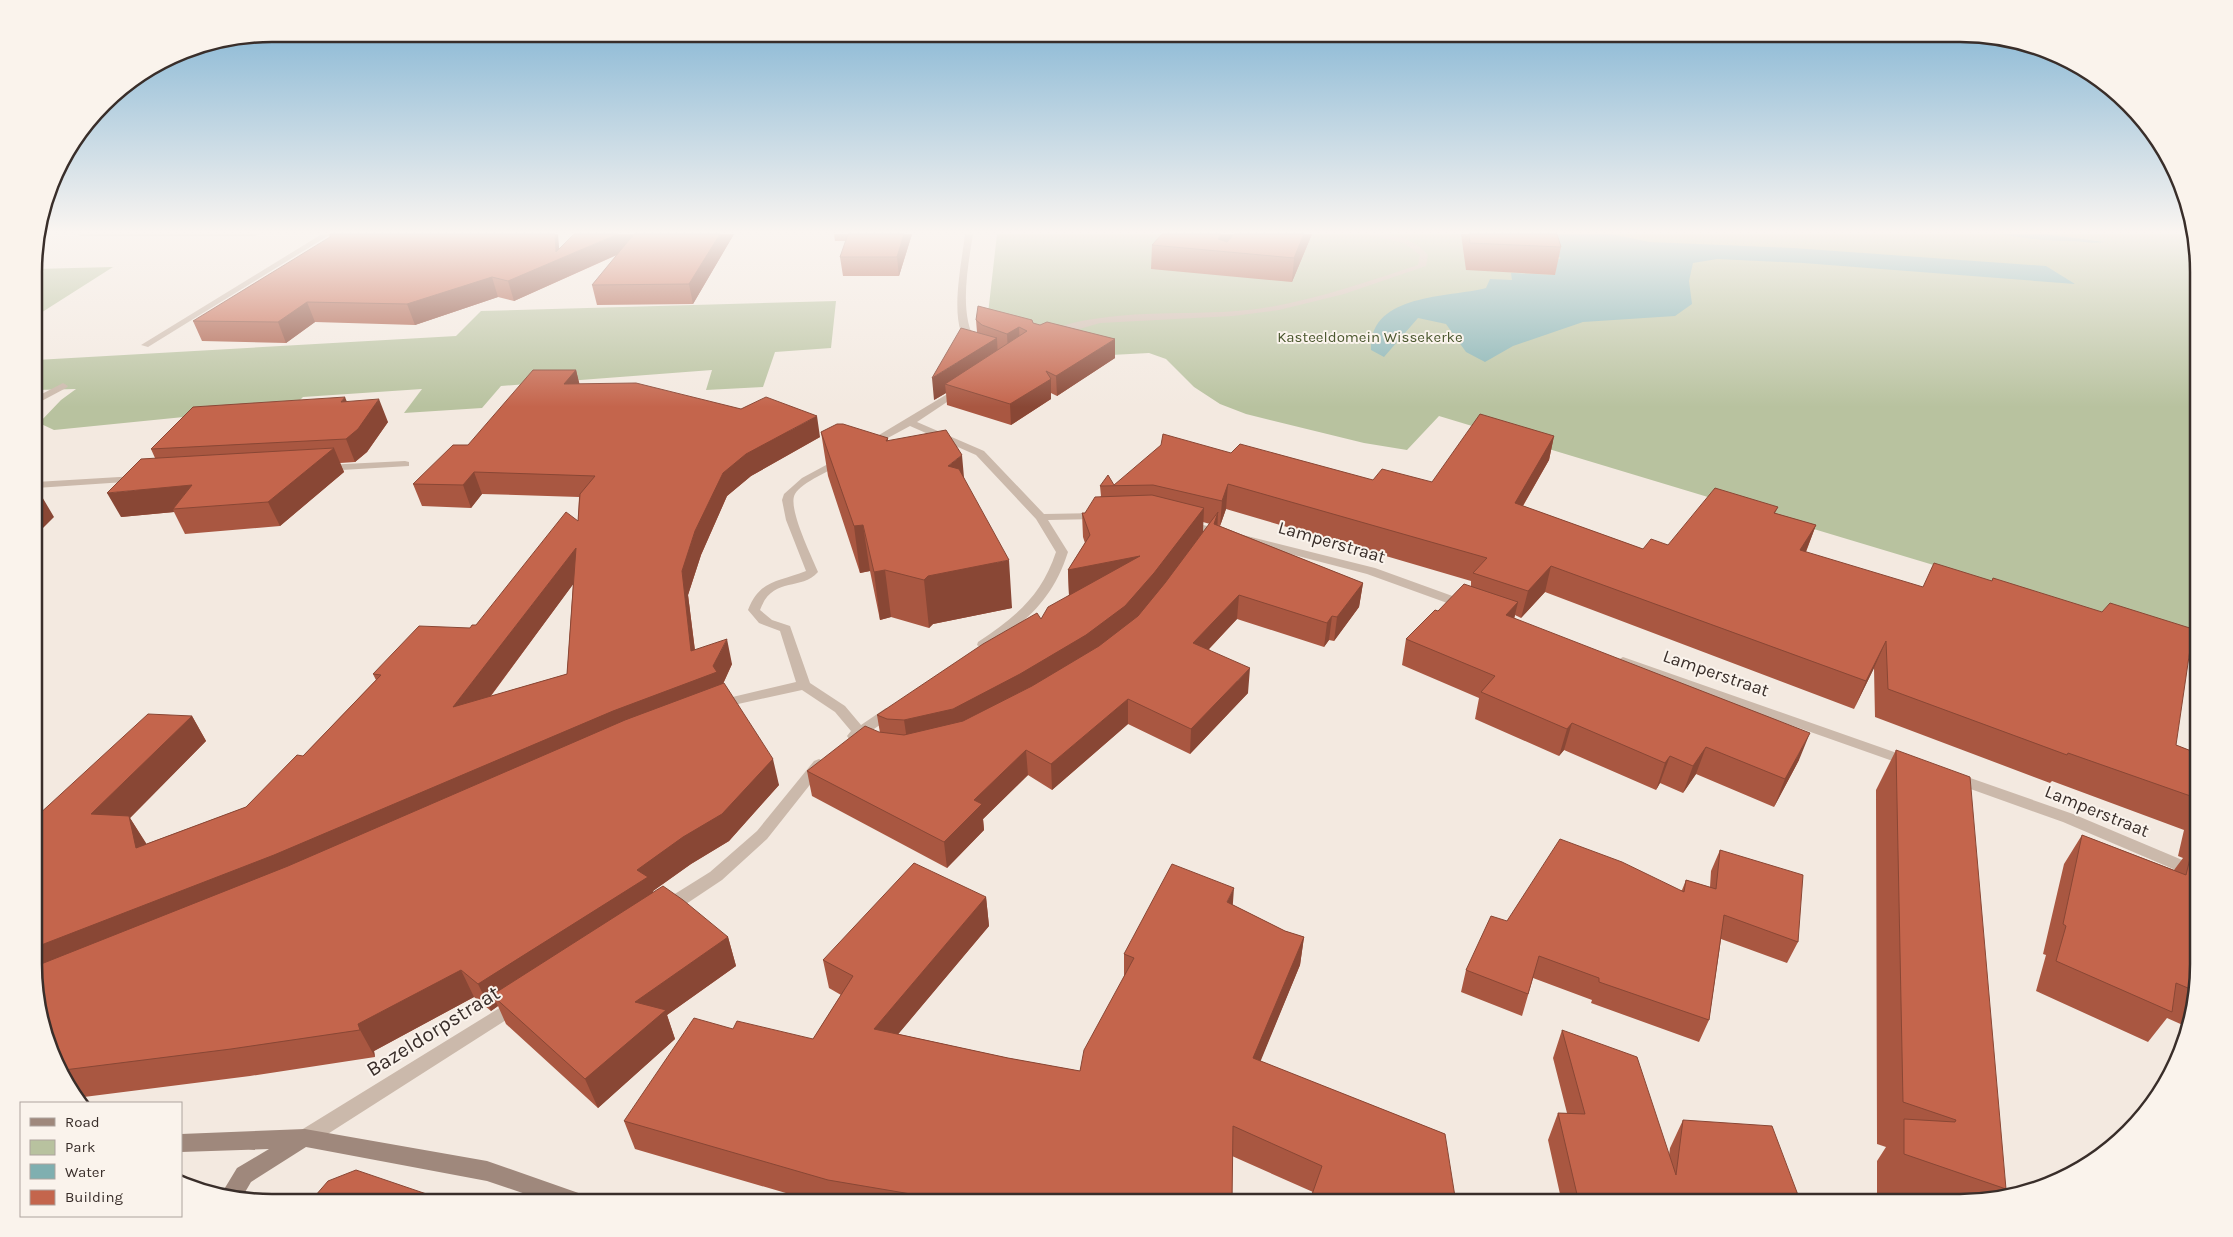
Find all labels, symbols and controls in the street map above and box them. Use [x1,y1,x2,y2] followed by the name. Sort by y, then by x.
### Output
[1277,328,1463,346] park label: Kasteeldomein Wissekerke
[1276,516,1388,568] street label: Lamperstraat
[1660,645,1772,702] street label: Lamperstraat
[2042,780,2153,842] street label: Lamperstraat
[362,980,504,1082] street label: Bazeldorpstraat
[20,1102,182,1217] legend
[65,1113,100,1131] text: Road
[65,1138,95,1156] text: Park
[65,1163,106,1181] text: Water
[65,1188,123,1206] text: Building

